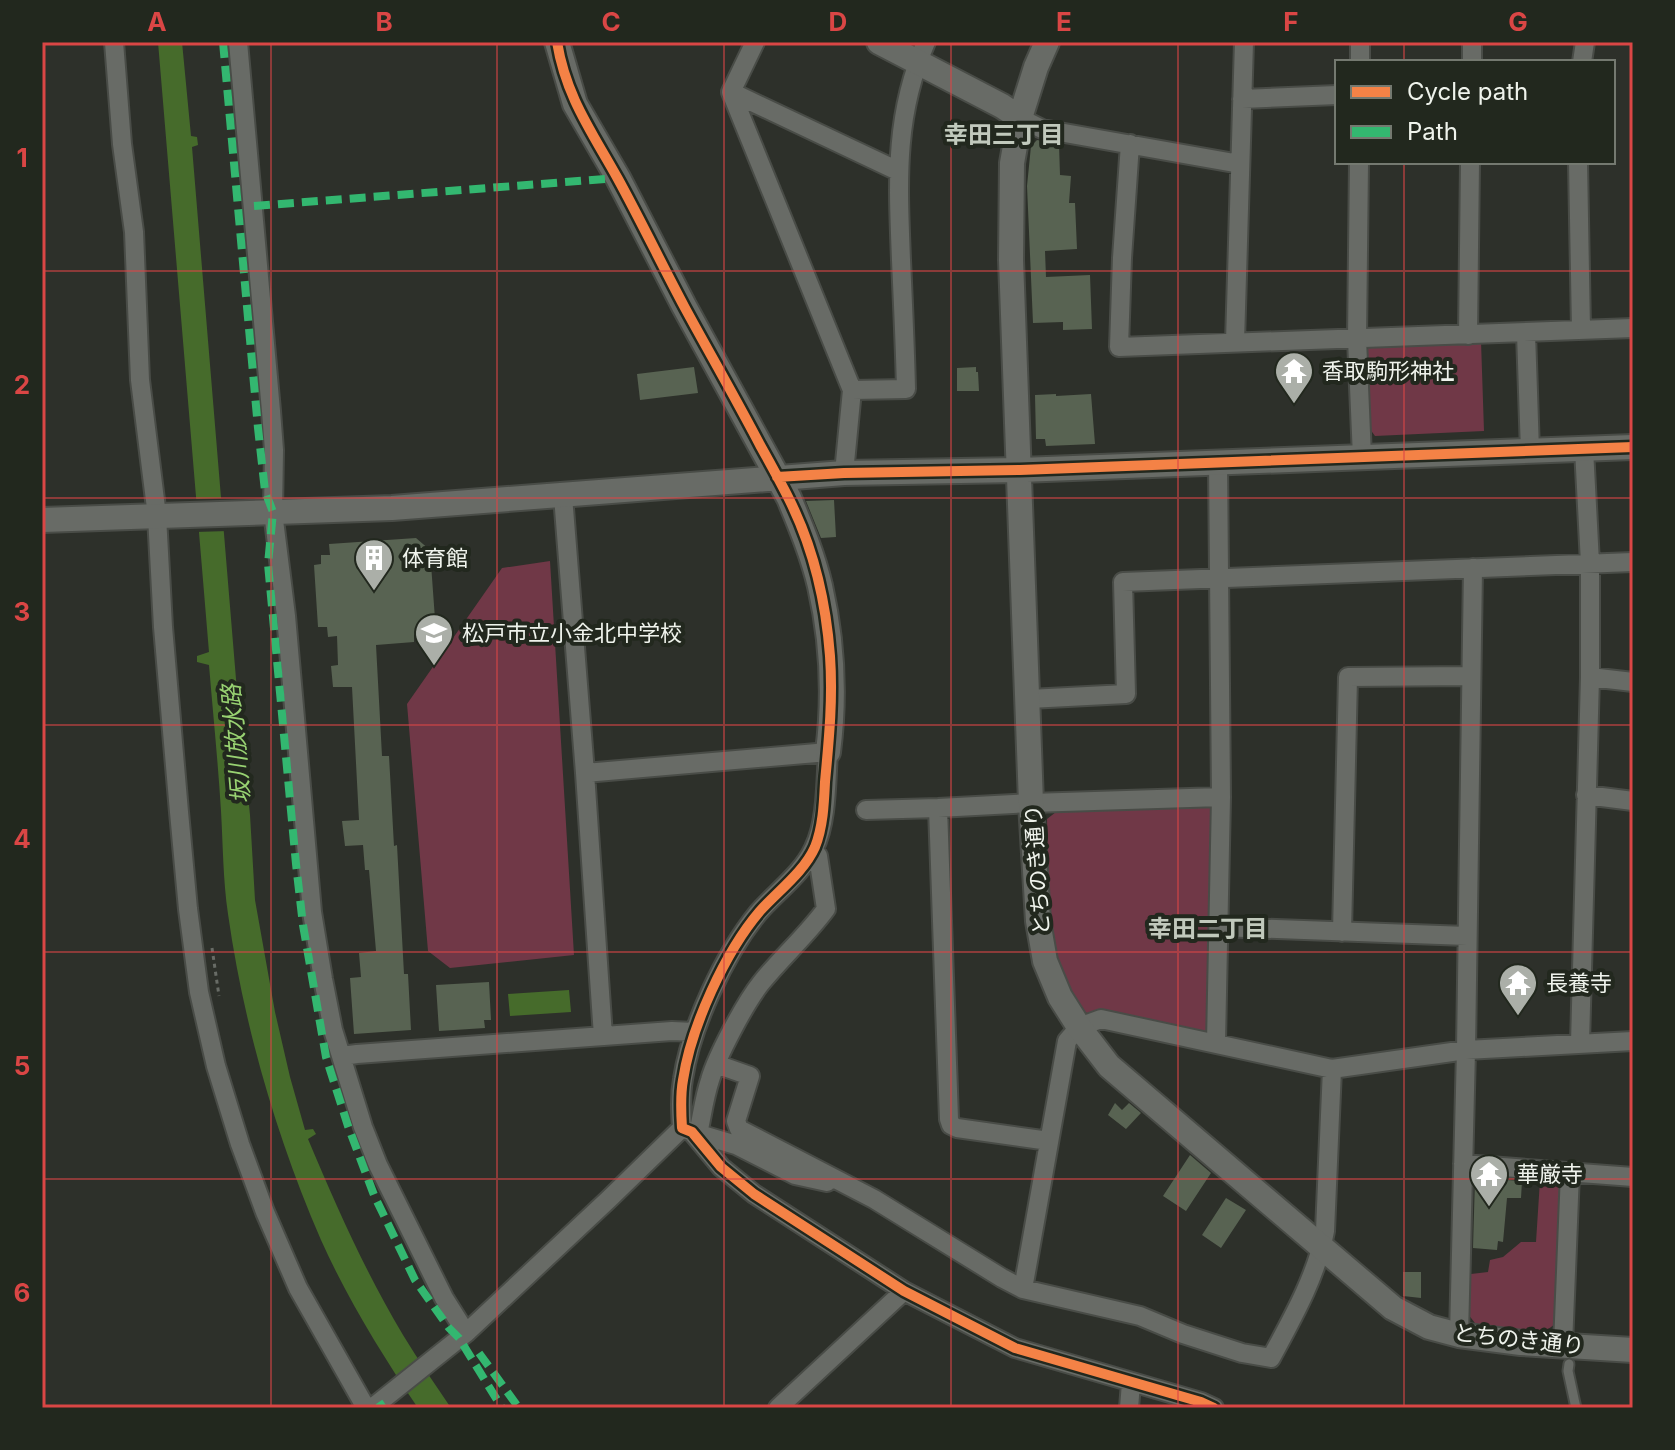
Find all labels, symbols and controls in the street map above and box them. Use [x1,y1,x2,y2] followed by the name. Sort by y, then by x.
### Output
[147,6,167,37] text: A
[375,6,393,37] text: B
[601,6,621,37] text: C
[829,6,847,37] text: D
[1056,6,1072,37] text: E
[1283,6,1299,37] text: F
[1508,6,1528,37] text: G
[1335,60,1615,164] legend
[1407,77,1528,106] text: Cycle path
[1407,117,1458,146] text: Path
[944,120,1064,149] district label: 幸田三丁目
[16,142,28,173] text: 1
[1273,350,1315,405] temple icon: 香取駒形神社
[1322,358,1454,384] place label: 香取駒形神社
[14,369,30,400] text: 2
[353,537,395,592] building icon: 体育館
[402,545,468,571] place label: 体育館
[14,596,30,627] text: 3
[413,612,455,667] school or university icon: 松戸市立小金北中学校
[462,620,682,646] place label: 松戸市立小金北中学校
[216,681,256,805] water label: 坂川放水路
[1019,804,1055,936] street label: とちのき通り
[13,823,31,854] text: 4
[1148,914,1268,943] district label: 幸田二丁目
[1497,962,1539,1017] temple icon: 長養寺
[1546,970,1612,996] place label: 長養寺
[14,1050,30,1081] text: 5
[1468,1153,1510,1208] temple icon: 華厳寺
[1517,1161,1583,1187] place label: 華厳寺
[14,1277,30,1308] text: 6
[1452,1319,1586,1359] street label: とちのき通り

